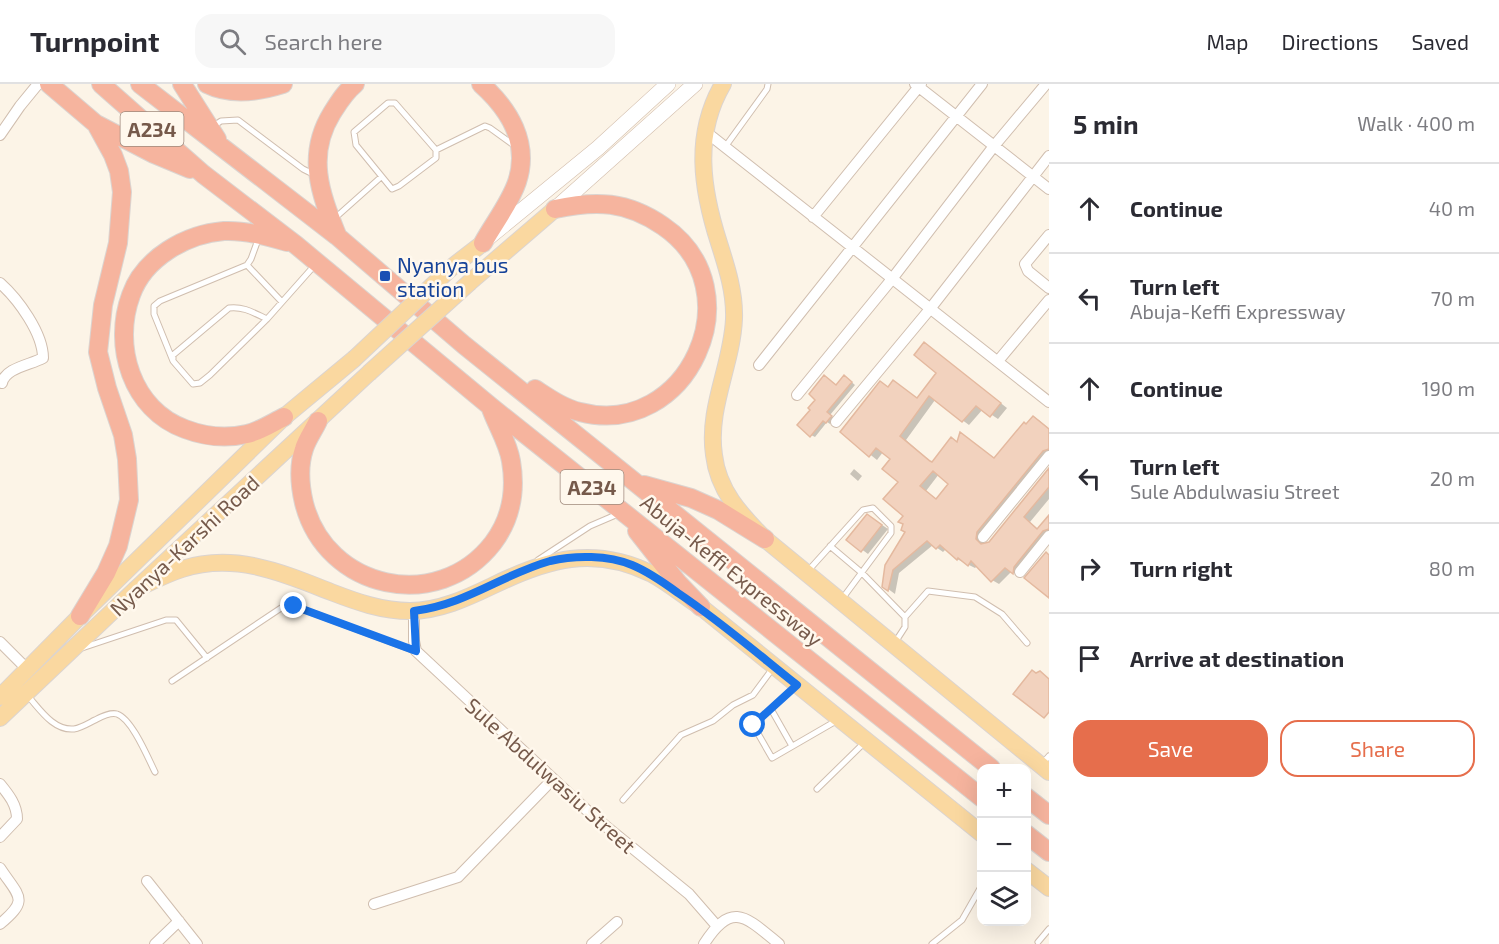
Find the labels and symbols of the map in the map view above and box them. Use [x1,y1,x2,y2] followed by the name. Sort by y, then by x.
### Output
[120,112,184,146] road number: A234
[397,252,508,301] place label: Nyanya bus station
[378,269,392,283] marker: Nyanya bus station
[104,469,264,621] street label: Nyanya-Karshi Road
[560,470,624,504] road number: A234
[635,489,828,652] street label: Abuja-Keffi Expressway
[280,592,306,618] route end
[461,692,641,858] street label: Sule Abdulwasiu Street
[739,711,765,737] route start

